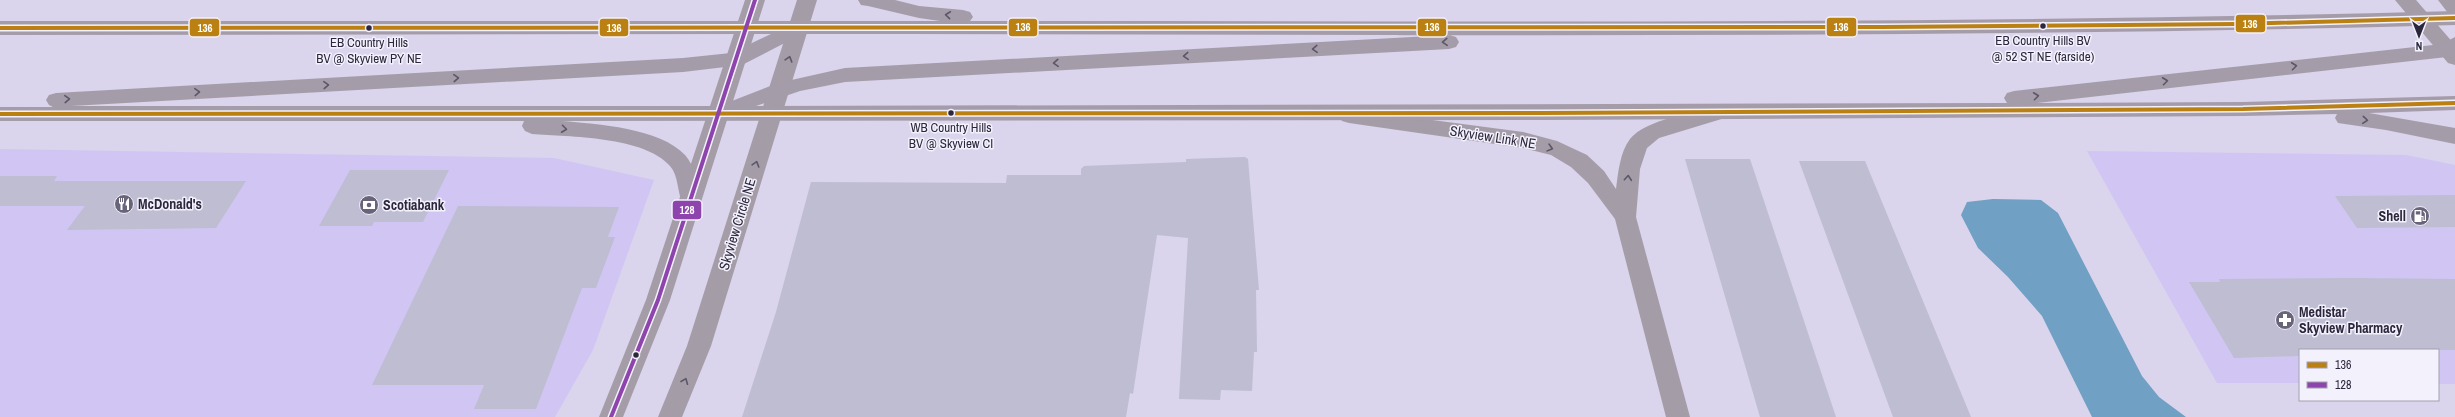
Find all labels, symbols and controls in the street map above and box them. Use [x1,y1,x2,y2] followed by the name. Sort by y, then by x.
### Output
[945,11,951,20] one-way arrow
[2235,14,2266,33] line badge: 136
[2399,16,2439,56] north arrow
[1826,17,1857,37] line badge: 136
[2242,17,2258,31] text: 136
[189,18,220,37] line badge: 136
[599,18,629,37] line badge: 136
[1008,18,1038,37] line badge: 136
[1417,18,1447,37] line badge: 136
[1015,20,1031,34] text: 136
[1424,20,1440,34] text: 136
[1833,20,1849,34] text: 136
[197,21,213,35] text: 136
[606,21,622,35] text: 136
[2038,21,2048,31] marker: EB Country Hills BV @ 52 ST NE (farside)
[364,23,374,33] marker: EB Country Hills BV @ Skyview PY NE
[1992,32,2095,65] place label: EB Country Hills BV @ 52 ST NE (farside)
[316,34,422,67] place label: EB Country Hills BV @ Skyview PY NE
[1442,38,1448,46] one-way arrow
[2416,39,2422,53] text: N
[1312,45,1318,53] one-way arrow
[1183,51,1189,60] one-way arrow
[784,55,793,62] one-way arrow
[1053,59,1059,67] one-way arrow
[2291,62,2297,71] one-way arrow
[453,73,459,82] one-way arrow
[2162,77,2168,86] one-way arrow
[323,80,330,89] one-way arrow
[194,88,200,96] one-way arrow
[2033,92,2039,101] one-way arrow
[64,95,70,104] one-way arrow
[946,108,956,118] marker: WB Country Hills BV @ Skyview CI
[2362,115,2368,124] one-way arrow
[909,119,993,152] place label: WB Country Hills BV @ Skyview CI
[1449,121,1537,153] street label: Skyview Link NE
[561,125,567,134] one-way arrow
[1547,143,1553,151] one-way arrow
[751,161,760,168] one-way arrow
[1624,175,1633,181] one-way arrow
[714,176,760,272] street label: Skyview Circle NE
[113,193,135,215] restaurant icon: McDonald's
[358,194,380,216] bank icon: Scotiabank
[138,195,202,213] place label: McDonald's
[383,196,445,214] place label: Scotiabank
[672,200,702,220] line badge: 128
[679,203,695,217] text: 128
[2409,205,2431,227] fuel station icon: Shell
[2379,207,2406,225] place label: Shell
[2299,303,2403,337] place label: Medistar Skyview Pharmacy
[2274,309,2296,331] pharmacy icon: Medistar Skyview Pharmacy
[2299,349,2439,401] legend
[631,350,641,360] unlabelled marker
[2335,357,2351,373] text: 136
[680,377,688,385] one-way arrow
[2335,377,2351,393] text: 128

